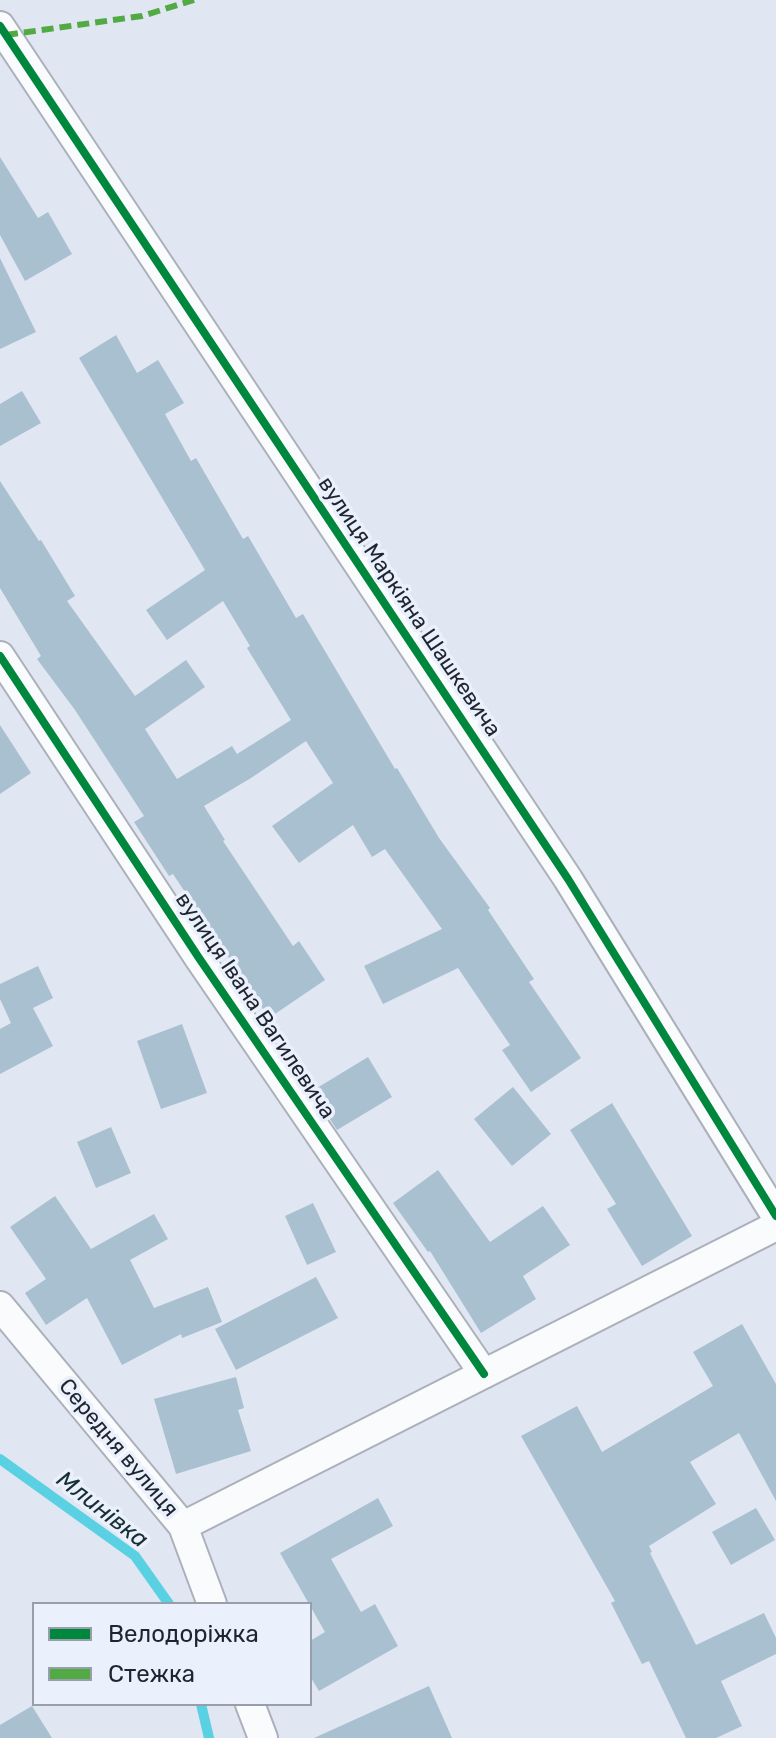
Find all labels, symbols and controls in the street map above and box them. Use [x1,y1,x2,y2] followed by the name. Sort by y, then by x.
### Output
[312,472,506,742] street label: вулиця Маркіяна Шашкевича
[169,888,341,1124] street label: вулиця Івана Вагилевича
[53,1374,183,1522] street label: Середня вулиця
[51,1465,153,1555] water label: Млинівка
[32,1602,312,1706] legend
[108,1620,259,1648] text: Велодоріжка
[108,1660,195,1688] text: Стежка

